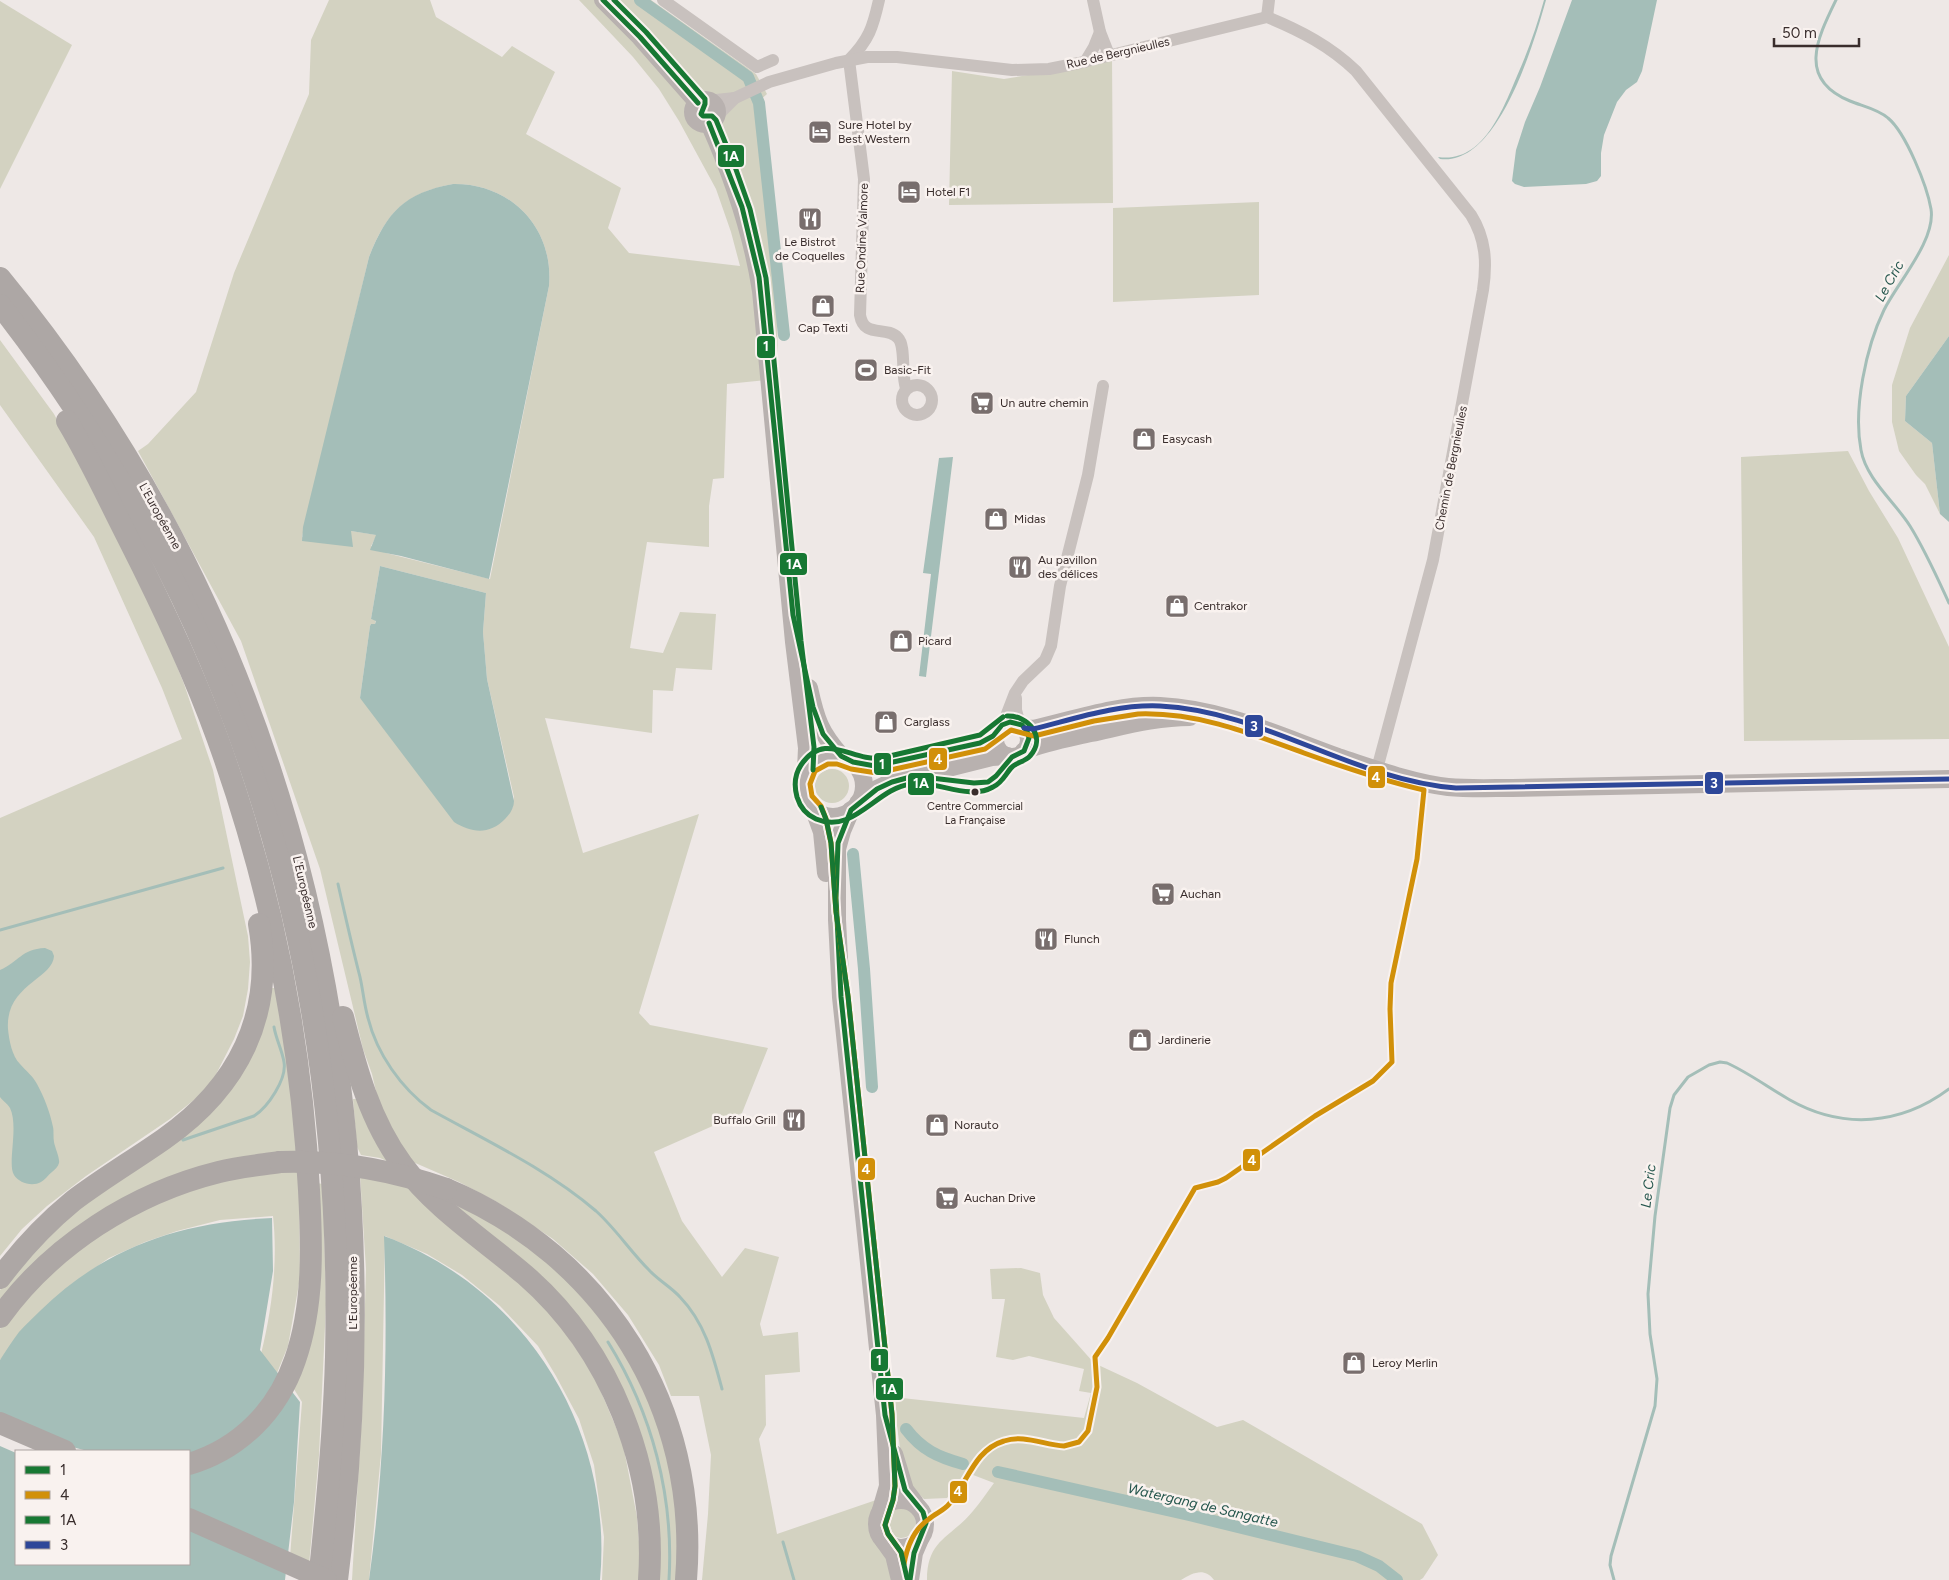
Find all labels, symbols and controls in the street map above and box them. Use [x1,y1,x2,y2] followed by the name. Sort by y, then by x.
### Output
[1774,15,1859,47] scale bar
[1782,24,1817,42] text: 50 m
[1065,34,1171,72] street label: Rue de Bergnieulles
[838,118,912,146] place label: Sure Hotel by Best Western
[807,119,833,145] hotel icon: Sure Hotel by Best Western
[717,144,745,168] line badge: 1A
[723,148,739,165] text: 1A
[896,179,922,205] hotel icon: Hotel F1
[853,182,871,293] street label: Rue Ondine Valmore
[926,185,970,199] place label: Hotel F1
[797,206,823,232] restaurant icon: Le Bistrot de Coquelles
[775,235,845,263] place label: Le Bistrot de Coquelles
[1871,257,1908,305] water label: Le Cric
[810,293,836,319] shop icon: Cap Texti
[798,321,848,335] place label: Cap Texti
[756,335,776,359] line badge: 1
[763,338,769,355] text: 1
[853,357,879,383] sports icon: Basic-Fit
[884,363,932,377] place label: Basic-Fit
[969,390,995,416] supermarket icon: Un autre chemin
[1000,396,1089,410] place label: Un autre chemin
[1432,404,1470,531] street label: Chemin de Bergnieulles
[1131,426,1157,452] shop icon: Easycash
[1162,432,1212,446] place label: Easycash
[136,480,184,552] street label: L'Européenne
[983,506,1009,532] shop icon: Midas
[1014,512,1046,526] place label: Midas
[779,552,808,576] line badge: 1A
[1038,553,1098,581] place label: Au pavillon des délices
[1007,554,1033,580] restaurant icon: Au pavillon des délices
[786,556,802,573] text: 1A
[1164,593,1190,619] shop icon: Centrakor
[1194,599,1247,613] place label: Centrakor
[888,628,914,654] shop icon: Picard
[918,634,951,648] place label: Picard
[873,709,899,735] shop icon: Carglass
[1244,714,1264,738] line badge: 3
[904,715,950,729] place label: Carglass
[1250,718,1258,735] text: 3
[928,747,948,771] line badge: 4
[934,751,943,768] text: 4
[873,752,892,776] line badge: 1
[879,756,885,773] text: 1
[1367,765,1386,789] line badge: 4
[1372,769,1381,786] text: 4
[1704,771,1724,795] line badge: 3
[907,772,935,796] line badge: 1A
[913,775,929,792] text: 1A
[1710,775,1718,792] text: 3
[970,787,980,797] marker: Centre Commercial La Française
[927,800,1023,827] place label: Centre Commercial La Française
[290,855,320,930] street label: L'Européenne
[1150,881,1176,907] supermarket icon: Auchan
[1180,887,1221,901] place label: Auchan
[1033,926,1059,952] restaurant icon: Flunch
[1064,932,1100,946] place label: Flunch
[1127,1027,1153,1053] shop icon: Jardinerie
[1158,1033,1211,1047] place label: Jardinerie
[781,1107,807,1133] restaurant icon: Buffalo Grill
[924,1112,950,1138] shop icon: Norauto
[713,1113,776,1127] place label: Buffalo Grill
[954,1118,999,1132] place label: Norauto
[1242,1148,1261,1172] line badge: 4
[1248,1152,1257,1169] text: 4
[857,1157,876,1181] line badge: 4
[862,1161,871,1178] text: 4
[1637,1163,1660,1209] water label: Le Cric
[934,1185,960,1211] supermarket icon: Auchan Drive
[964,1191,1036,1205] place label: Auchan Drive
[346,1256,360,1330] street label: L'Européenne
[870,1348,889,1372] line badge: 1
[1341,1350,1367,1376] shop icon: Leroy Merlin
[876,1352,882,1369] text: 1
[1372,1356,1438,1370] place label: Leroy Merlin
[875,1377,904,1401] line badge: 1A
[881,1381,897,1398] text: 1A
[15,1450,190,1565] legend
[60,1461,66,1479] text: 1
[949,1480,968,1504] line badge: 4
[1126,1480,1280,1531] water label: Watergang de Sangatte
[954,1483,963,1500] text: 4
[60,1486,69,1504] text: 4
[60,1511,76,1529] text: 1A
[60,1536,68,1554] text: 3

